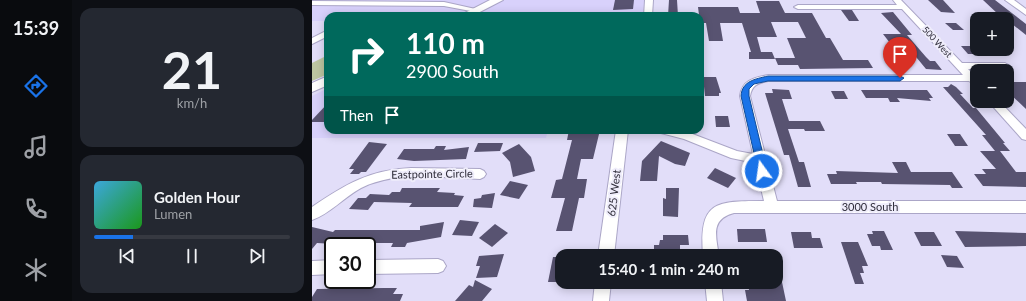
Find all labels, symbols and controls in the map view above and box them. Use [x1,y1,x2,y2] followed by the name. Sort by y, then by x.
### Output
[970,12,1014,108] map controls
[970,12,1014,56] button: +
[13,17,59,39] text: 15:39
[920,24,955,60] street label: 500 West
[406,26,485,60] text: 110 m
[340,28,392,80] icon: right
[883,37,917,78] pin
[162,38,222,100] text: 21
[889,43,911,65] icon: arrive
[406,60,499,82] text: 2900 South
[970,64,1014,108] button: −
[22,72,50,100] icon: directions
[177,95,207,111] text: km/h
[381,104,403,126] icon: arrive
[340,106,373,124] text: Then
[22,133,50,161] icon: music
[741,150,783,192] position arrow
[391,166,473,181] street label: Eastpointe Circle
[604,169,623,217] street label: 625 West
[154,188,240,206] text: Golden Hour
[22,195,50,223] icon: phone
[842,200,898,213] street label: 3000 South
[154,206,192,222] text: Lumen
[324,237,376,289] speed limit sign: 30
[116,245,138,267] icon: previous
[181,245,203,267] icon: pause
[246,245,268,267] icon: next
[22,256,50,284] icon: climate
[599,260,739,278] text: 15:40 · 1 min · 240 m

